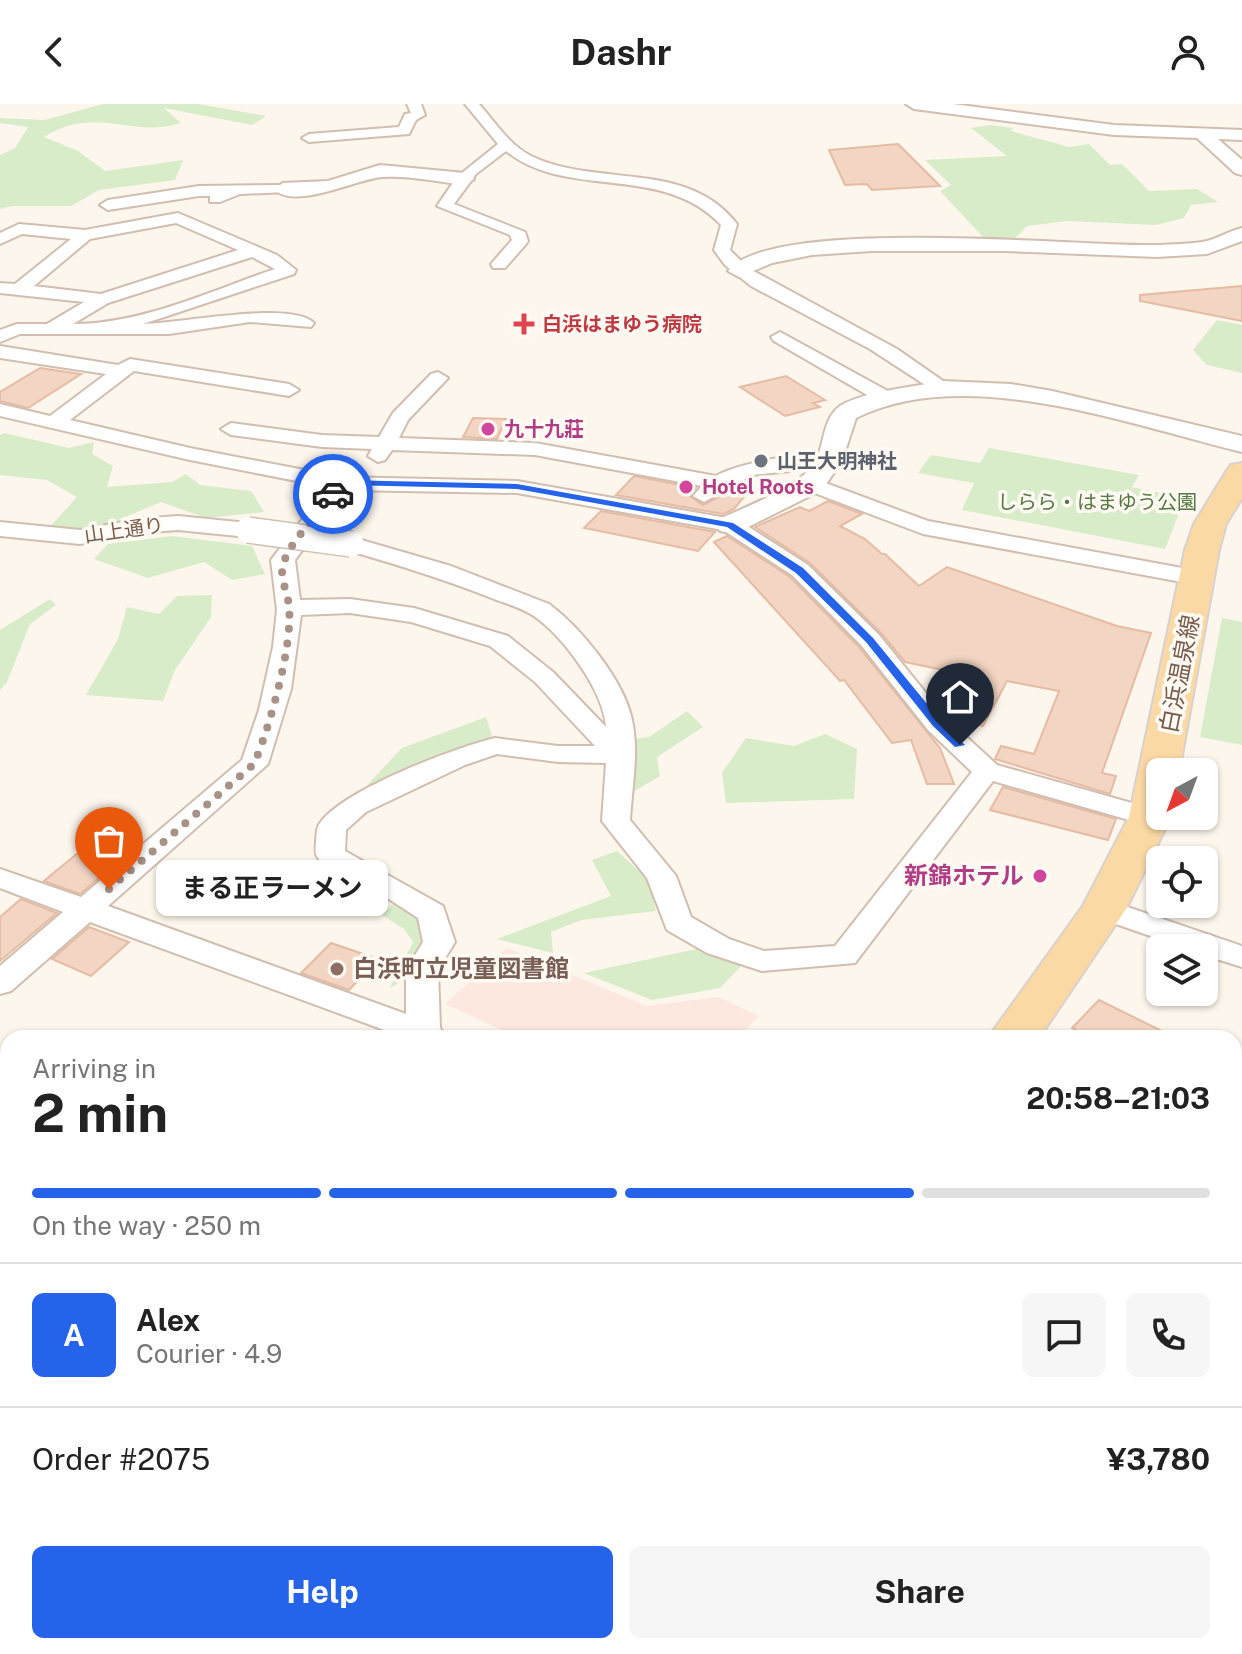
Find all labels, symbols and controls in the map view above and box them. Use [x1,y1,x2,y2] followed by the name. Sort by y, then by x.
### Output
[32,30,76,74] icon: back
[1166,30,1210,74] icon: person
[570,31,672,73] text: Dashr
[542,312,702,336] place label: 白浜はまゆう病院
[513,313,535,335] marker: 白浜はまゆう病院
[504,417,584,441] place label: 九十九莊
[479,420,497,438] marker: 九十九莊
[777,449,897,473] place label: 山王大明神社
[752,452,770,470] marker: 山王大明神社
[293,454,373,534] courier
[311,472,355,516] icon: car
[702,475,814,499] place label: Hotel Roots
[677,478,695,496] marker: Hotel Roots
[997,490,1197,514] park label: しらら・はまゆう公園
[83,513,165,547] street label: 山上通り
[1154,612,1204,735] street label: 白浜温泉線
[926,663,994,745] pin
[938,675,982,719] icon: home
[1146,758,1218,830] north arrow
[1146,758,1218,1006] map controls
[75,807,143,889] pin
[87,819,131,863] icon: bag
[1146,846,1218,918] button: locate
[157,861,389,917] callout: まる正ラーメン
[904,861,1024,889] place label: 新錦ホテル
[1031,867,1049,885] marker: 新錦ホテル
[182,872,362,903] text: まる正ラーメン
[1146,934,1218,1006] button: layers
[353,954,569,982] place label: 白浜町立児童図書館
[328,960,346,978] marker: 白浜町立児童図書館
[32,1053,156,1084] text: Arriving in
[1026,1080,1210,1116] text: 20:58–21:03
[32,1083,168,1144] text: 2 min
[32,1210,261,1241] text: On the way · 250 m
[1022,1293,1106,1377] button: chat
[1126,1293,1210,1377] button: phone
[136,1302,200,1338] text: Alex
[63,1317,85,1353] text: A
[136,1338,282,1369] text: Courier · 4.9
[32,1441,210,1477] text: Order #2075
[1107,1441,1210,1477] text: ¥3,780
[32,1546,613,1638] button: Help
[629,1546,1210,1638] button: Share

